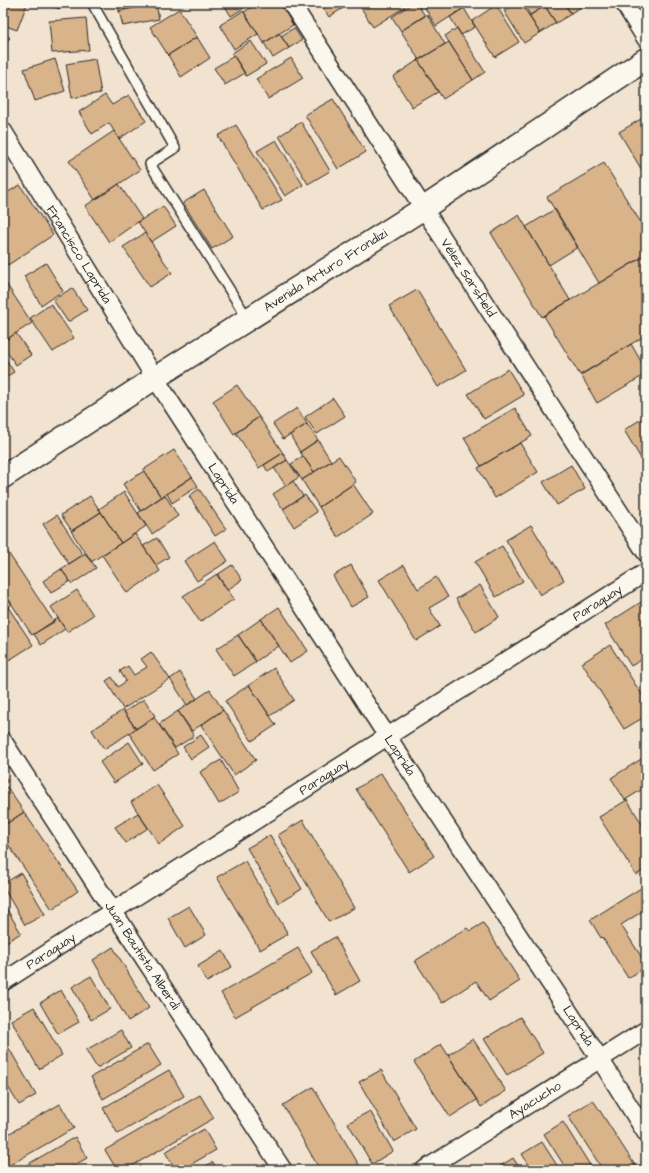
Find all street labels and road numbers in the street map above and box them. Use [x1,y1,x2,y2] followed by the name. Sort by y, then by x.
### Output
[42,202,116,307] street label: Francisco Laprida
[260,224,391,316] street label: Avenida Arturo Frondizi
[436,235,501,321] street label: Vélez Sarsfield
[204,460,244,508] street label: Laprida
[569,580,626,625] street label: Paraguay
[380,732,420,780] street label: Laprida
[296,754,353,799] street label: Paraguay
[100,898,184,1013] street label: Juan Bautista Alberdi
[23,928,80,974] street label: Paraguay
[558,1002,598,1050] street label: Laprida
[505,1076,565,1123] street label: Ayacucho

